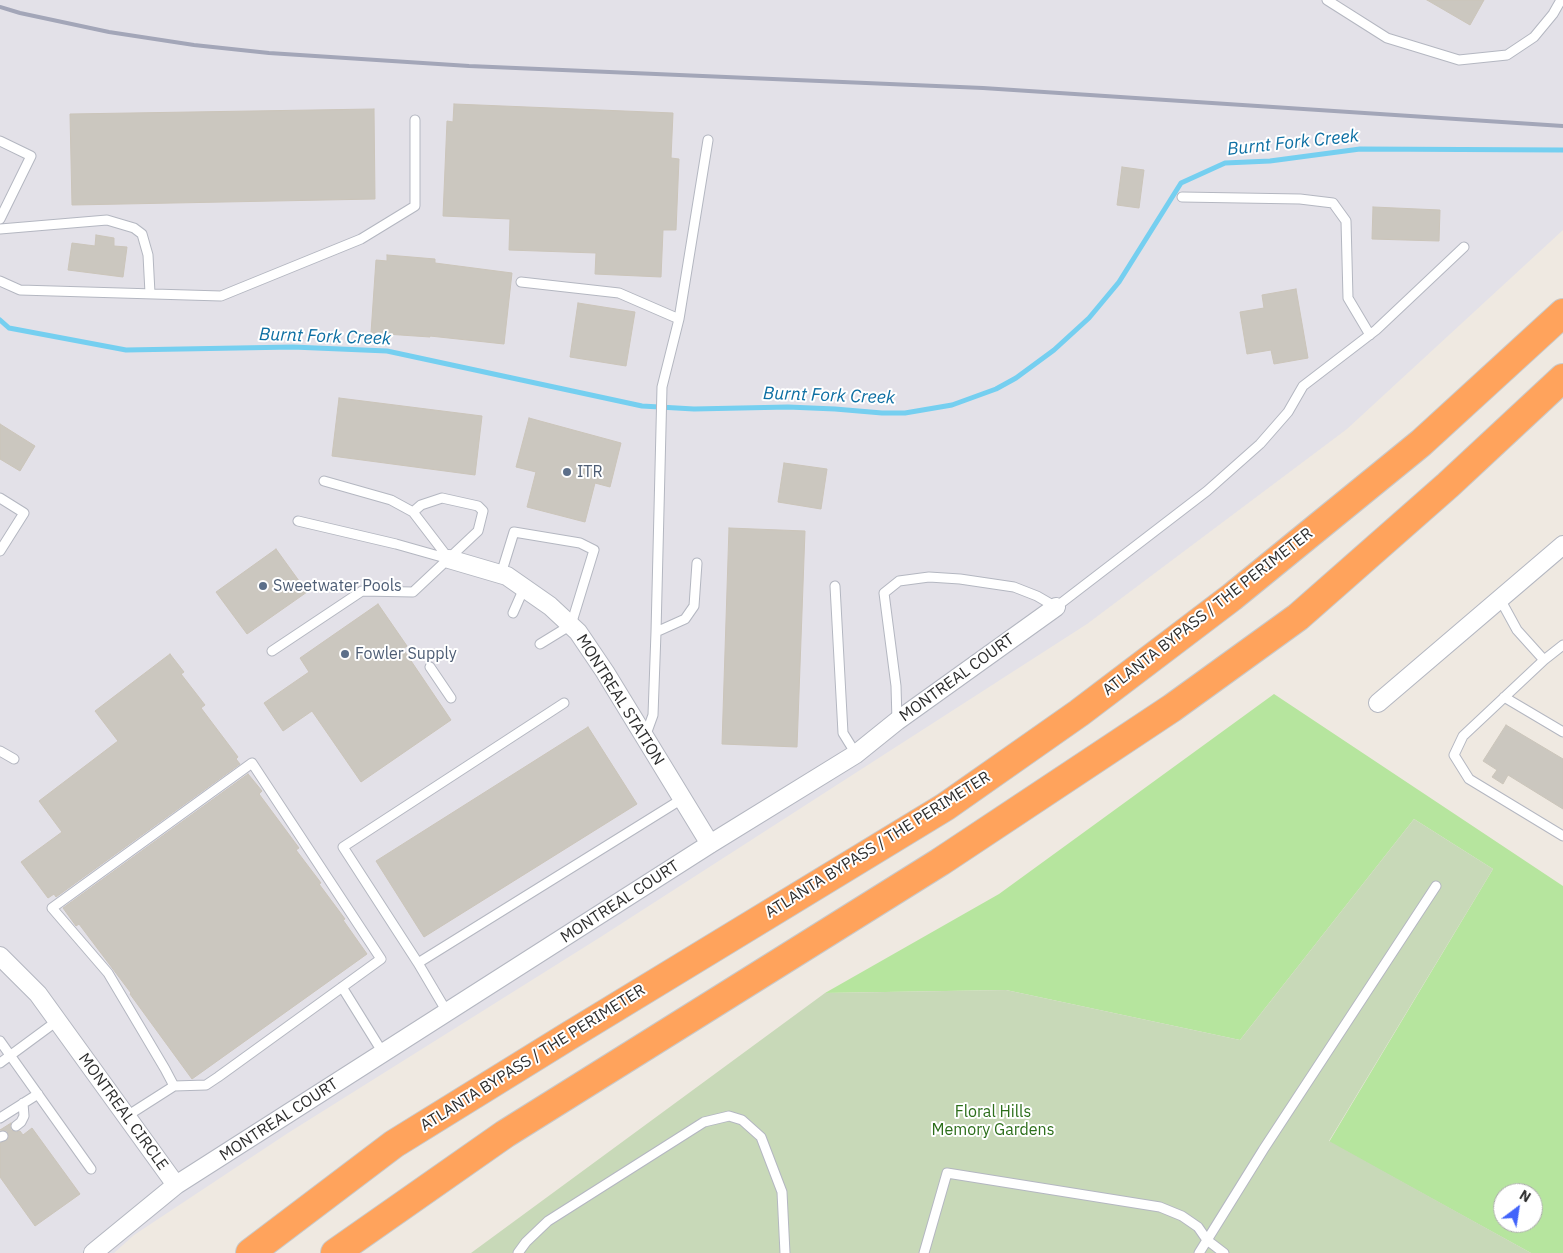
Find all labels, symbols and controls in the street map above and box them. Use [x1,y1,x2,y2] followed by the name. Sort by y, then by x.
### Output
[1226,125,1360,161] water label: Burnt Fork Creek
[258,324,392,350] water label: Burnt Fork Creek
[762,383,896,409] water label: Burnt Fork Creek
[577,462,603,482] place label: ITR
[561,466,573,478] marker: ITR
[1099,524,1317,700] street label: ATLANTA BYPASS / THE PERIMETER
[273,576,402,596] place label: Sweetwater Pools
[257,580,269,592] marker: Sweetwater Pools
[896,630,1018,726] street label: MONTREAL COURT
[572,631,668,769] street label: MONTREAL STATION
[355,644,457,664] place label: Fowler Supply
[339,648,351,660] marker: Fowler Supply
[762,768,994,922] street label: ATLANTA BYPASS / THE PERIMETER
[557,857,683,947] street label: MONTREAL COURT
[417,981,649,1135] street label: ATLANTA BYPASS / THE PERIMETER
[74,1050,172,1174] street label: MONTREAL CIRCLE
[216,1075,342,1165] street label: MONTREAL COURT
[932,1102,1054,1140] park label: Floral Hills Memory Gardens
[1493,1183,1543,1233] north arrow
[1516,1186,1534,1206] text: N

